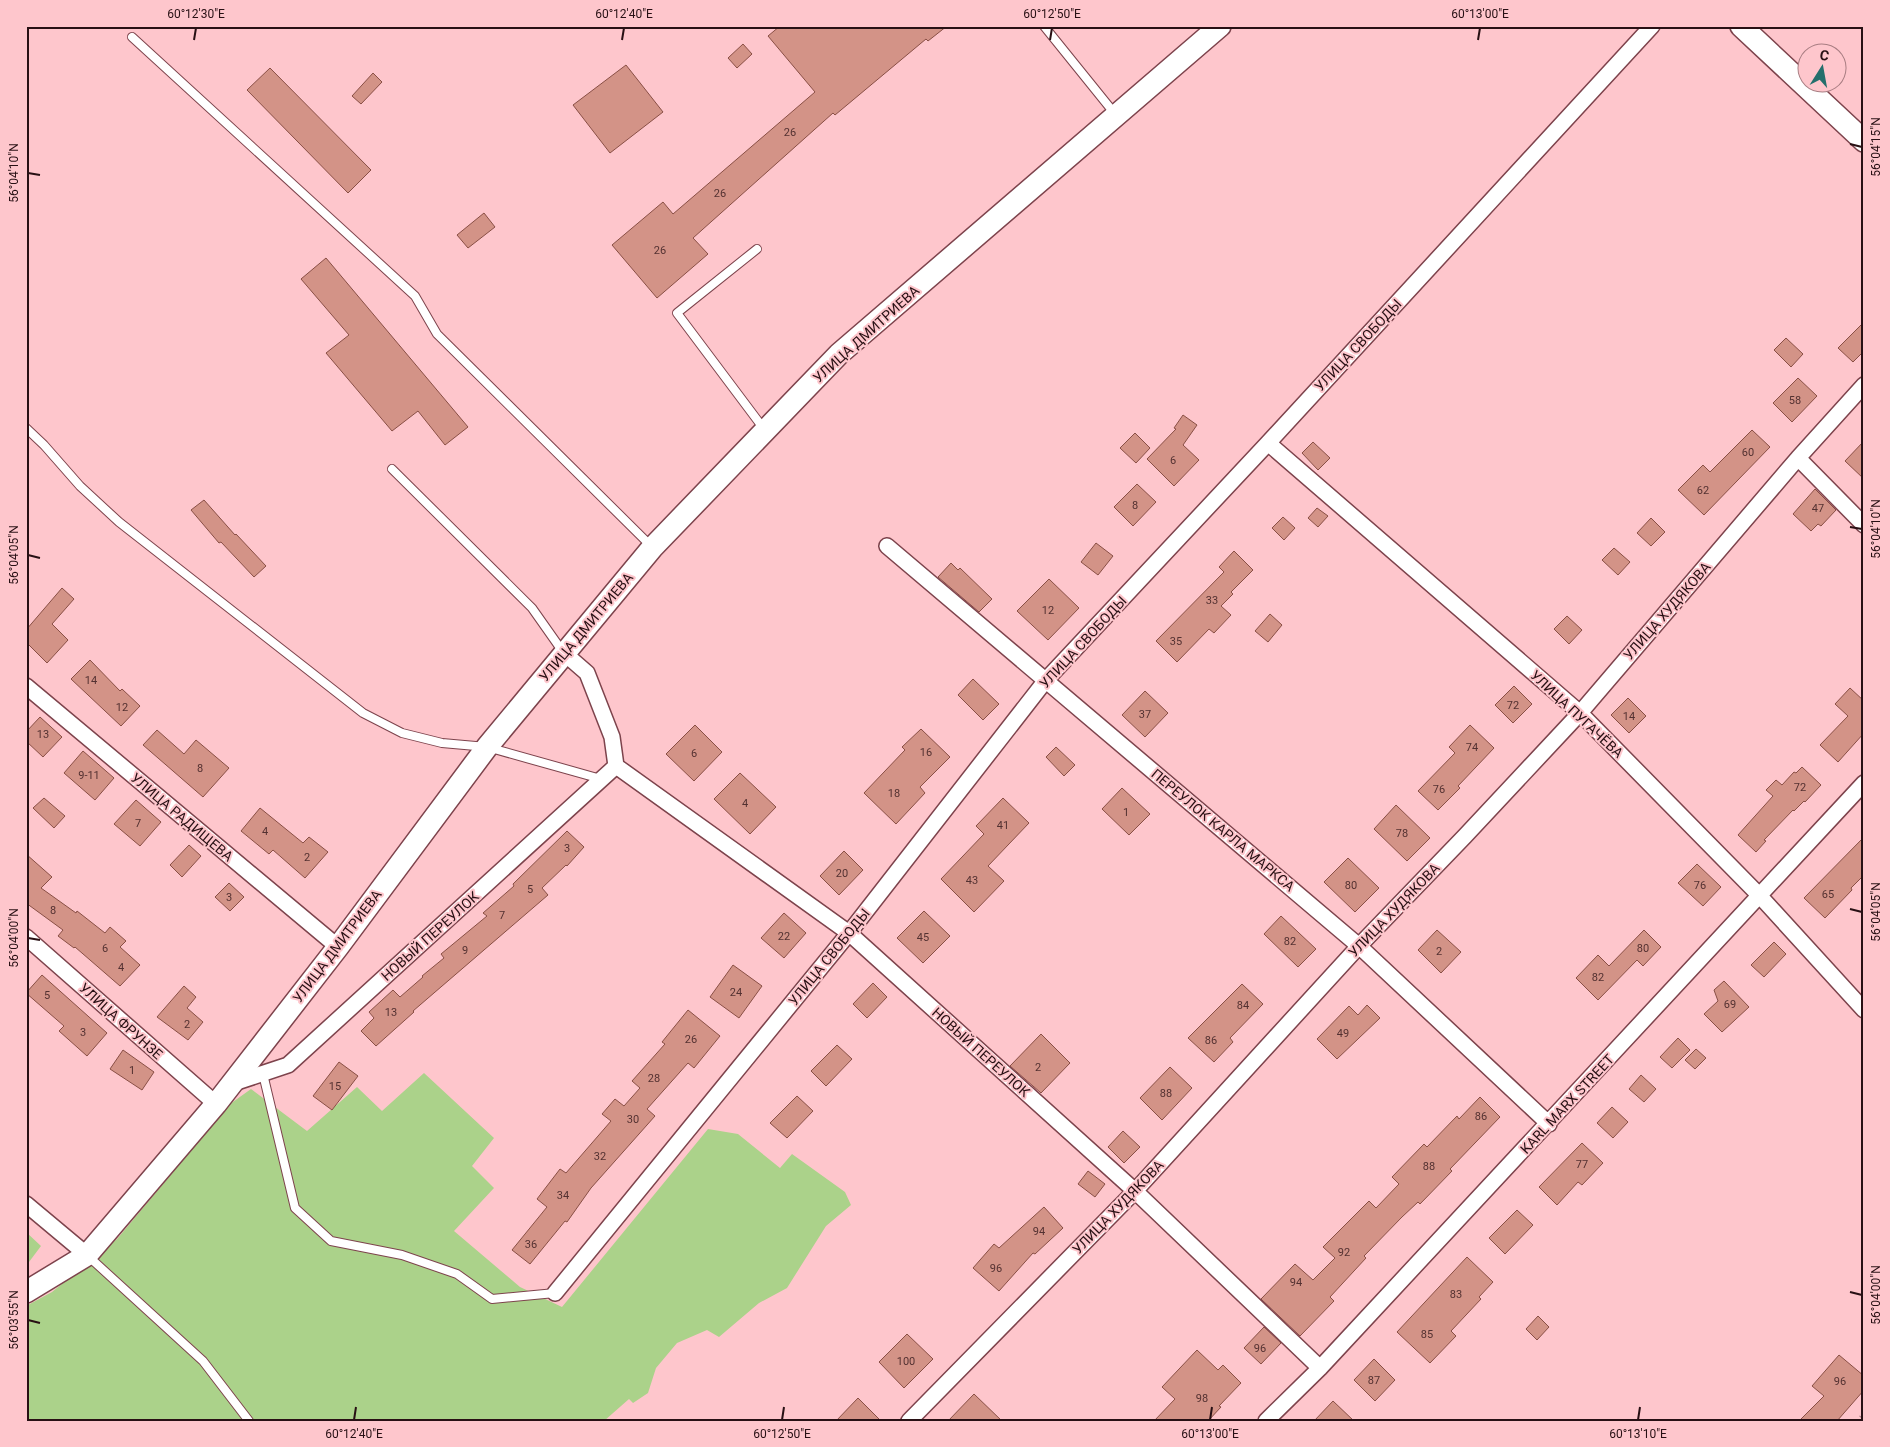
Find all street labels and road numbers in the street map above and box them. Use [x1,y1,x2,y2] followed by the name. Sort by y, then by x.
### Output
[810,282,922,386] street label: УЛИЦА ДМИТРИЕВА
[1311,296,1405,394] street label: УЛИЦА СВОБОДЫ
[1620,559,1714,663] street label: УЛИЦА ХУДЯКОВА
[536,569,636,685] street label: УЛИЦА ДМИТРИЕВА
[1036,593,1130,691] street label: УЛИЦА СВОБОДЫ
[1527,667,1627,761] street label: УЛИЦА ПУГАЧЁВА
[1148,765,1298,895] street label: ПЕРЕУЛОК КАРЛА МАРКСА
[128,770,236,864] street label: УЛИЦА РАДИЩЕВА
[1345,860,1443,960] street label: УЛИЦА ХУДЯКОВА
[289,887,385,1005] street label: УЛИЦА ДМИТРИЕВА
[378,888,482,984] street label: НОВЫЙ ПЕРЕУЛОК
[785,905,873,1009] street label: УЛИЦА СВОБОДЫ
[76,980,166,1062] street label: УЛИЦА ФРУНЗЕ
[929,1004,1033,1100] street label: НОВЫЙ ПЕРЕУЛОК
[1517,1051,1617,1157] street label: KARL MARX STREET
[1069,1157,1167,1257] street label: УЛИЦА ХУДЯКОВА

